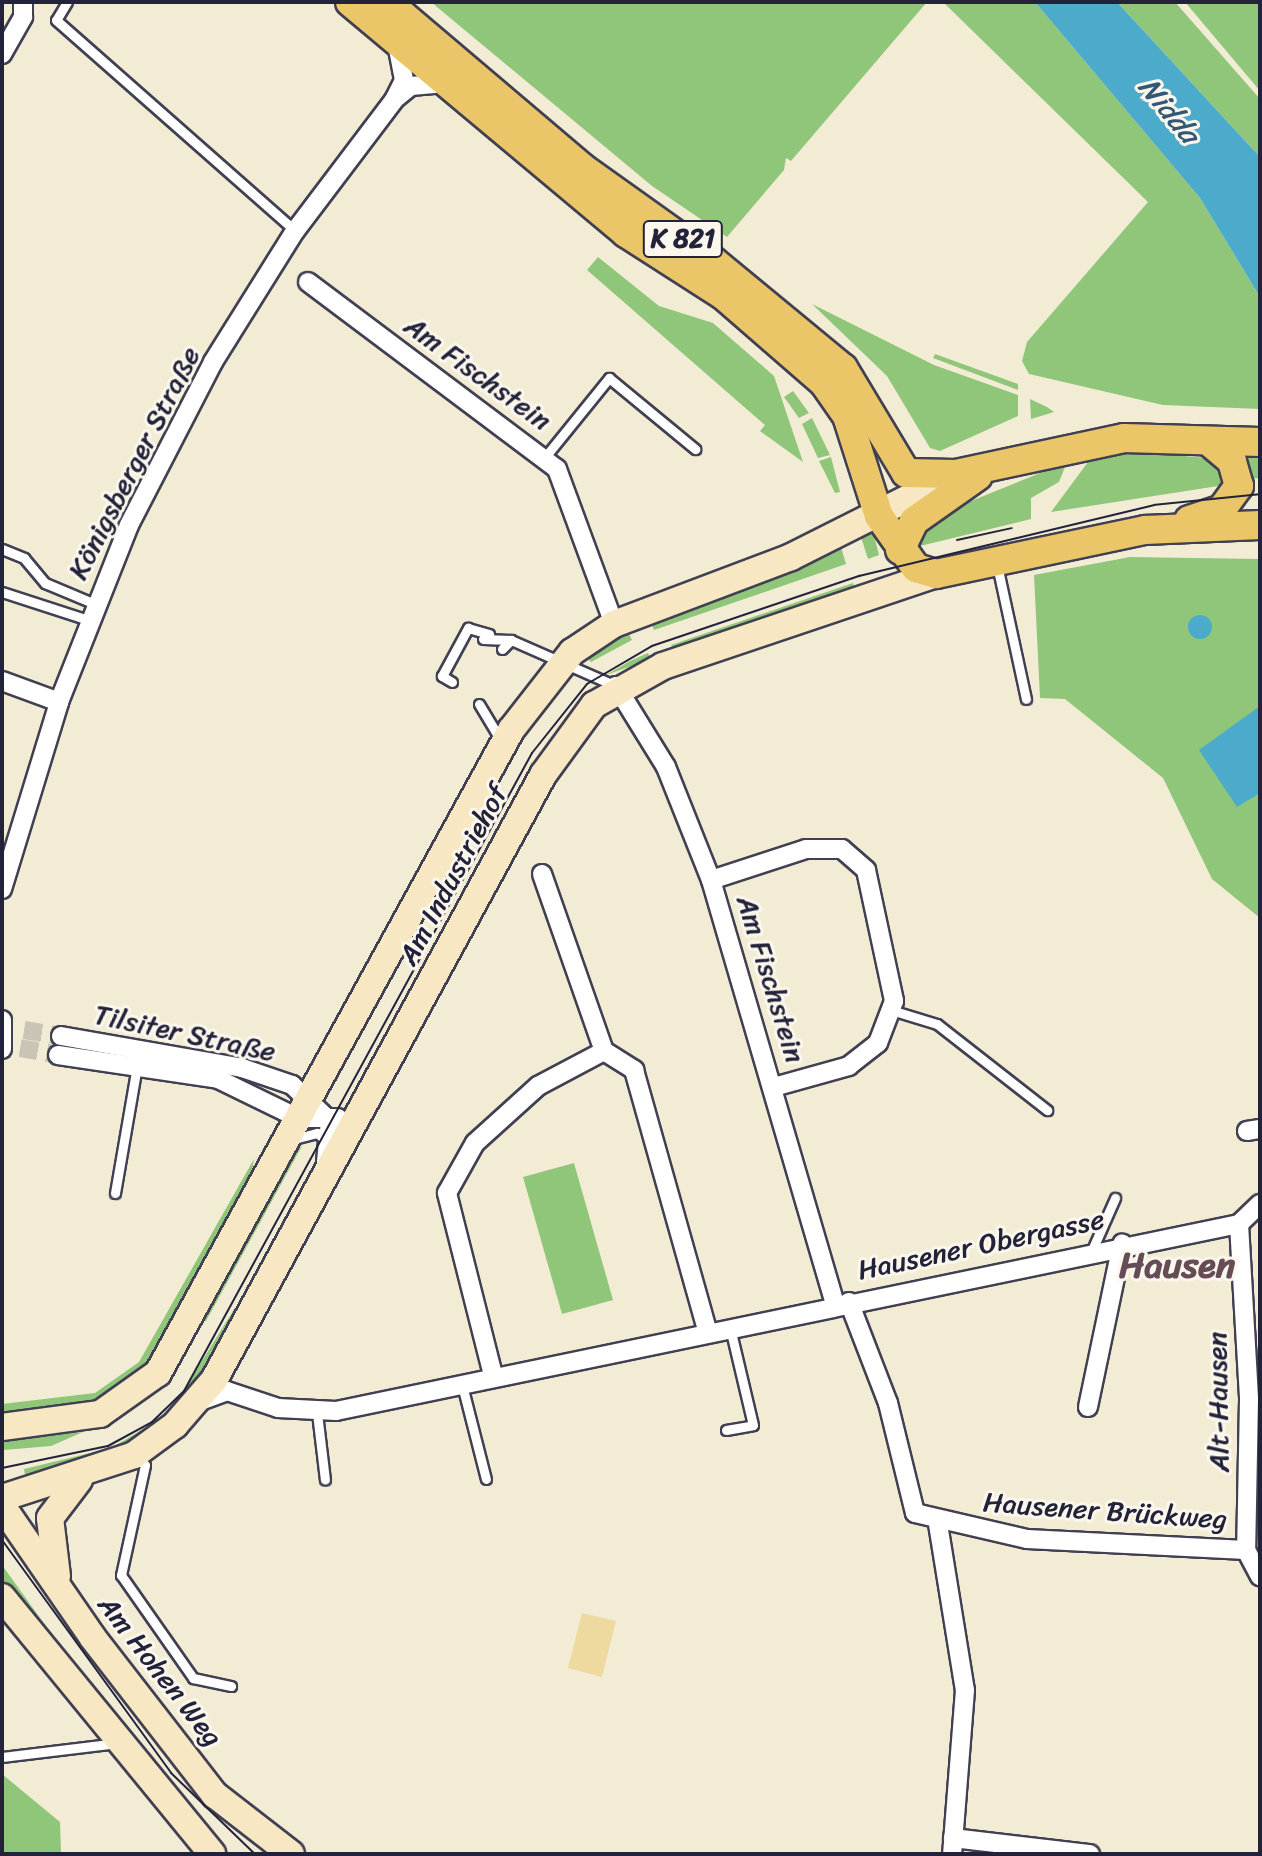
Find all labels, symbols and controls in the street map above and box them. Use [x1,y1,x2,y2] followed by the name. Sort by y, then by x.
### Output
[1131,69,1207,151] water label: Nidda
[641,217,725,261] road number: K 821
[398,308,558,438] street label: Am Fischstein
[61,341,207,585] street label: Königsberger Straße
[391,778,515,972] street label: Am Industriehof
[729,891,813,1067] street label: Am Fischstein
[91,997,279,1069] street label: Tilsiter Straße
[855,1203,1107,1287] street label: Hausener Obergasse
[1119,1244,1235,1288] district label: Hausen
[1200,1331,1236,1473] street label: Alt-Hausen
[982,1486,1228,1536] street label: Hausener Brückweg
[91,1589,229,1753] street label: Am Hohen Weg

